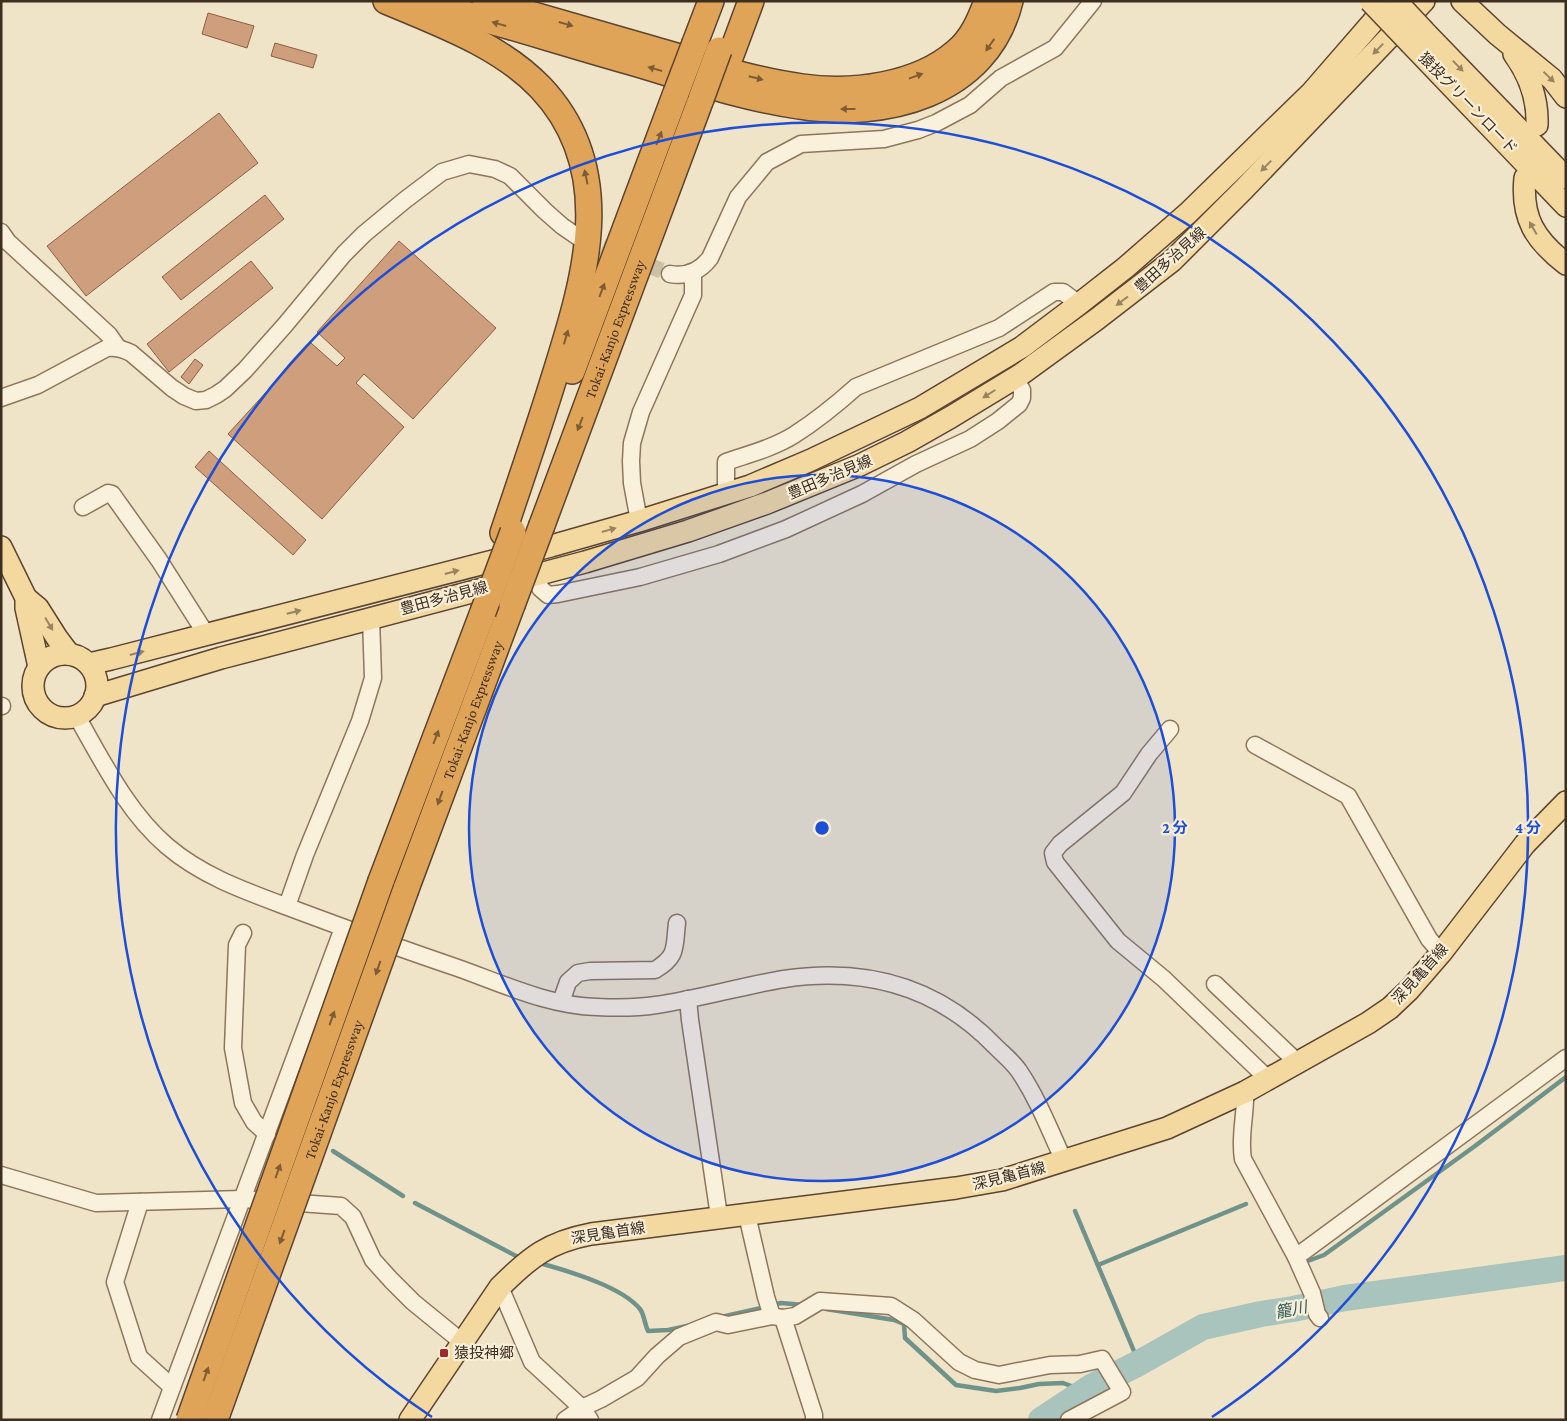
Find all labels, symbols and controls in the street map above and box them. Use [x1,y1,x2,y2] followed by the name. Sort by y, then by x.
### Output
[492,20,507,28] one-way arrow
[558,21,573,29] one-way arrow
[985,39,995,52] one-way arrow
[1373,43,1385,55] one-way arrow
[1416,49,1520,157] street label: 猿投グリーンロード
[1452,59,1464,71] one-way arrow
[648,65,663,73] one-way arrow
[1543,71,1555,83] one-way arrow
[909,72,924,80] one-way arrow
[748,74,763,82] one-way arrow
[840,105,856,113] one-way arrow
[656,130,663,145] one-way arrow
[1260,160,1272,172] one-way arrow
[582,170,590,185] one-way arrow
[1529,221,1537,236] one-way arrow
[1131,224,1209,296] street label: 豊田多治見線
[582,258,649,401] street label: Tokai-Kanjo Expressway
[598,282,606,297] one-way arrow
[1116,295,1129,306] one-way arrow
[563,329,571,344] one-way arrow
[982,389,995,399] one-way arrow
[576,417,584,432] one-way arrow
[785,452,875,502] street label: 豊田多治見線
[601,525,616,533] one-way arrow
[444,568,459,576] one-way arrow
[398,579,490,617] street label: 豊田多治見線
[287,608,302,616] one-way arrow
[44,618,53,631] one-way arrow
[440,638,507,782] street label: Tokai-Kanjo Expressway
[129,648,144,656] one-way arrow
[432,729,440,744] one-way arrow
[436,791,443,806] one-way arrow
[813,819,831,837] centre of rings
[1162,820,1188,836] text: 2 分
[1515,820,1541,836] text: 4 分
[1389,941,1451,1007] street label: 深見亀首線
[374,961,381,976] one-way arrow
[328,1010,336,1025] one-way arrow
[301,1018,367,1162] street label: Tokai-Kanjo Expressway
[971,1159,1047,1193] street label: 深見亀首線
[275,1164,282,1179] one-way arrow
[570,1219,646,1247] street label: 深見亀首線
[278,1230,286,1245] one-way arrow
[1274,1298,1310,1321] water label: 籠川
[454,1345,514,1361] place label: 猿投神郷
[438,1347,450,1359] marker: 猿投神郷
[202,1366,210,1381] one-way arrow

